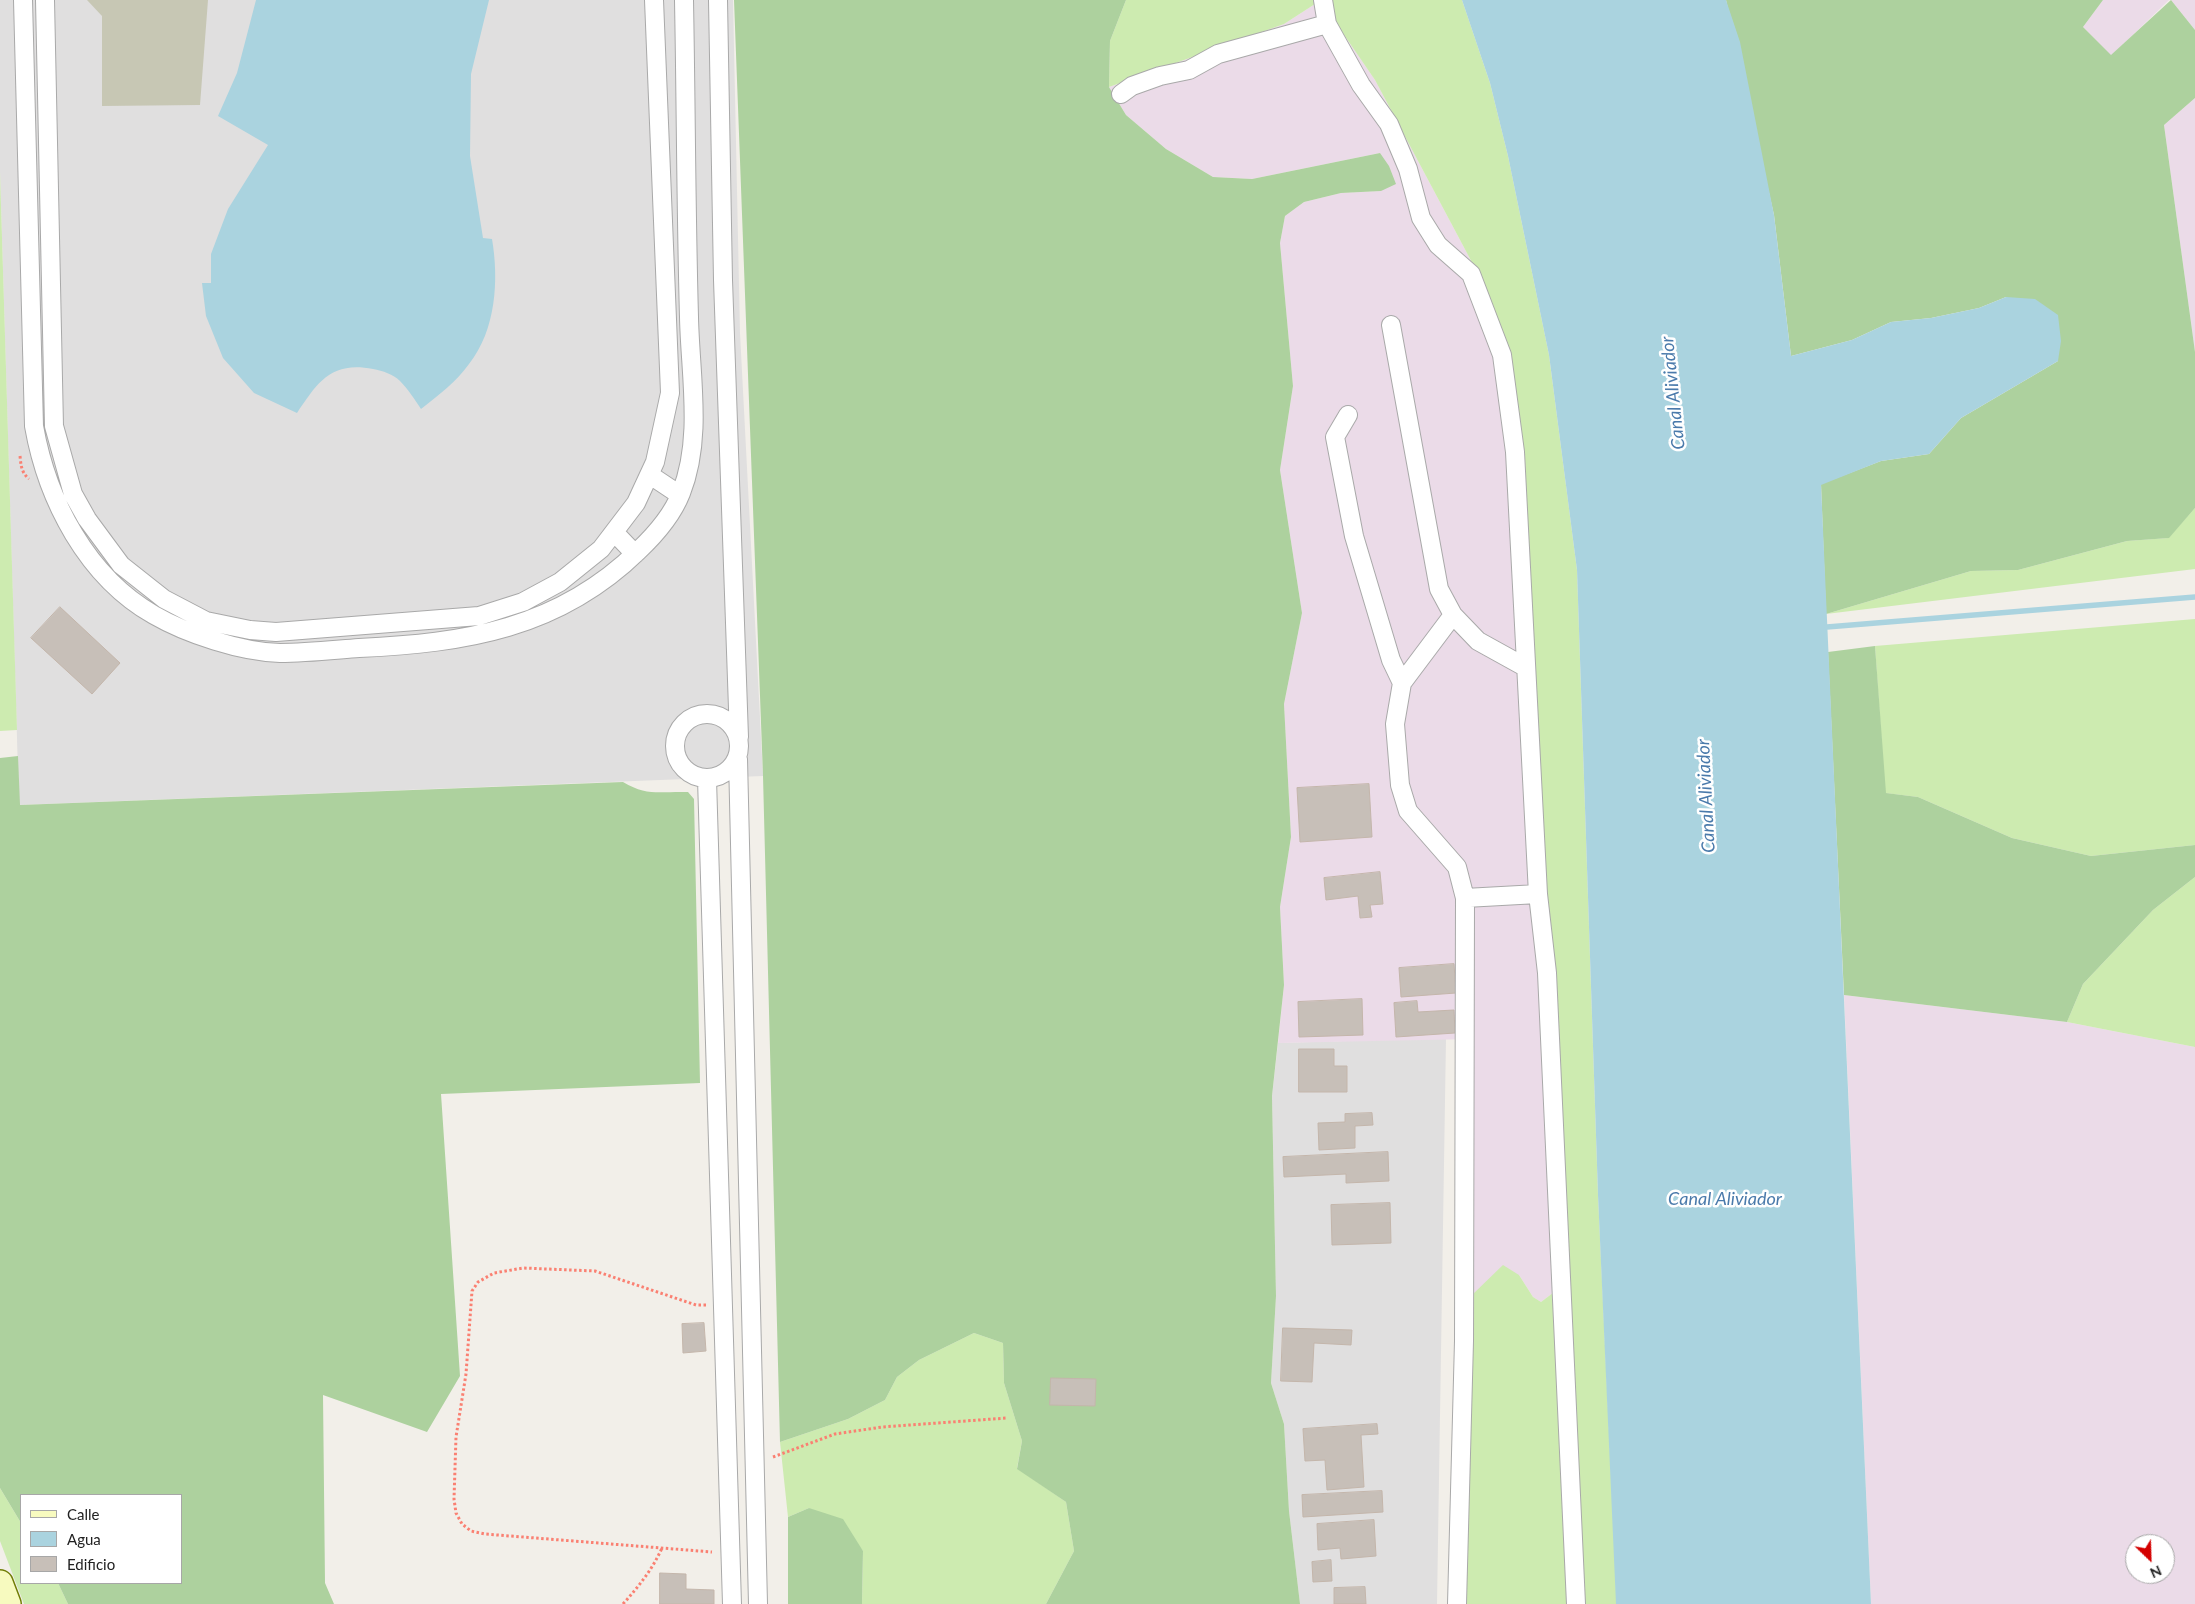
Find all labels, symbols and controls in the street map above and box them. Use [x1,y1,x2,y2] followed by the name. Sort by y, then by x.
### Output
[1656,335,1690,451] water label: Canal Aliviador
[1692,739,1720,853] water label: Canal Aliviador
[1668,1188,1782,1210] water label: Canal Aliviador
[20,1494,182,1584] legend
[67,1505,99,1523] text: Calle
[67,1530,101,1548] text: Agua
[2125,1534,2175,1584] north arrow
[67,1555,115,1573] text: Edificio
[2148,1562,2164,1582] text: N

